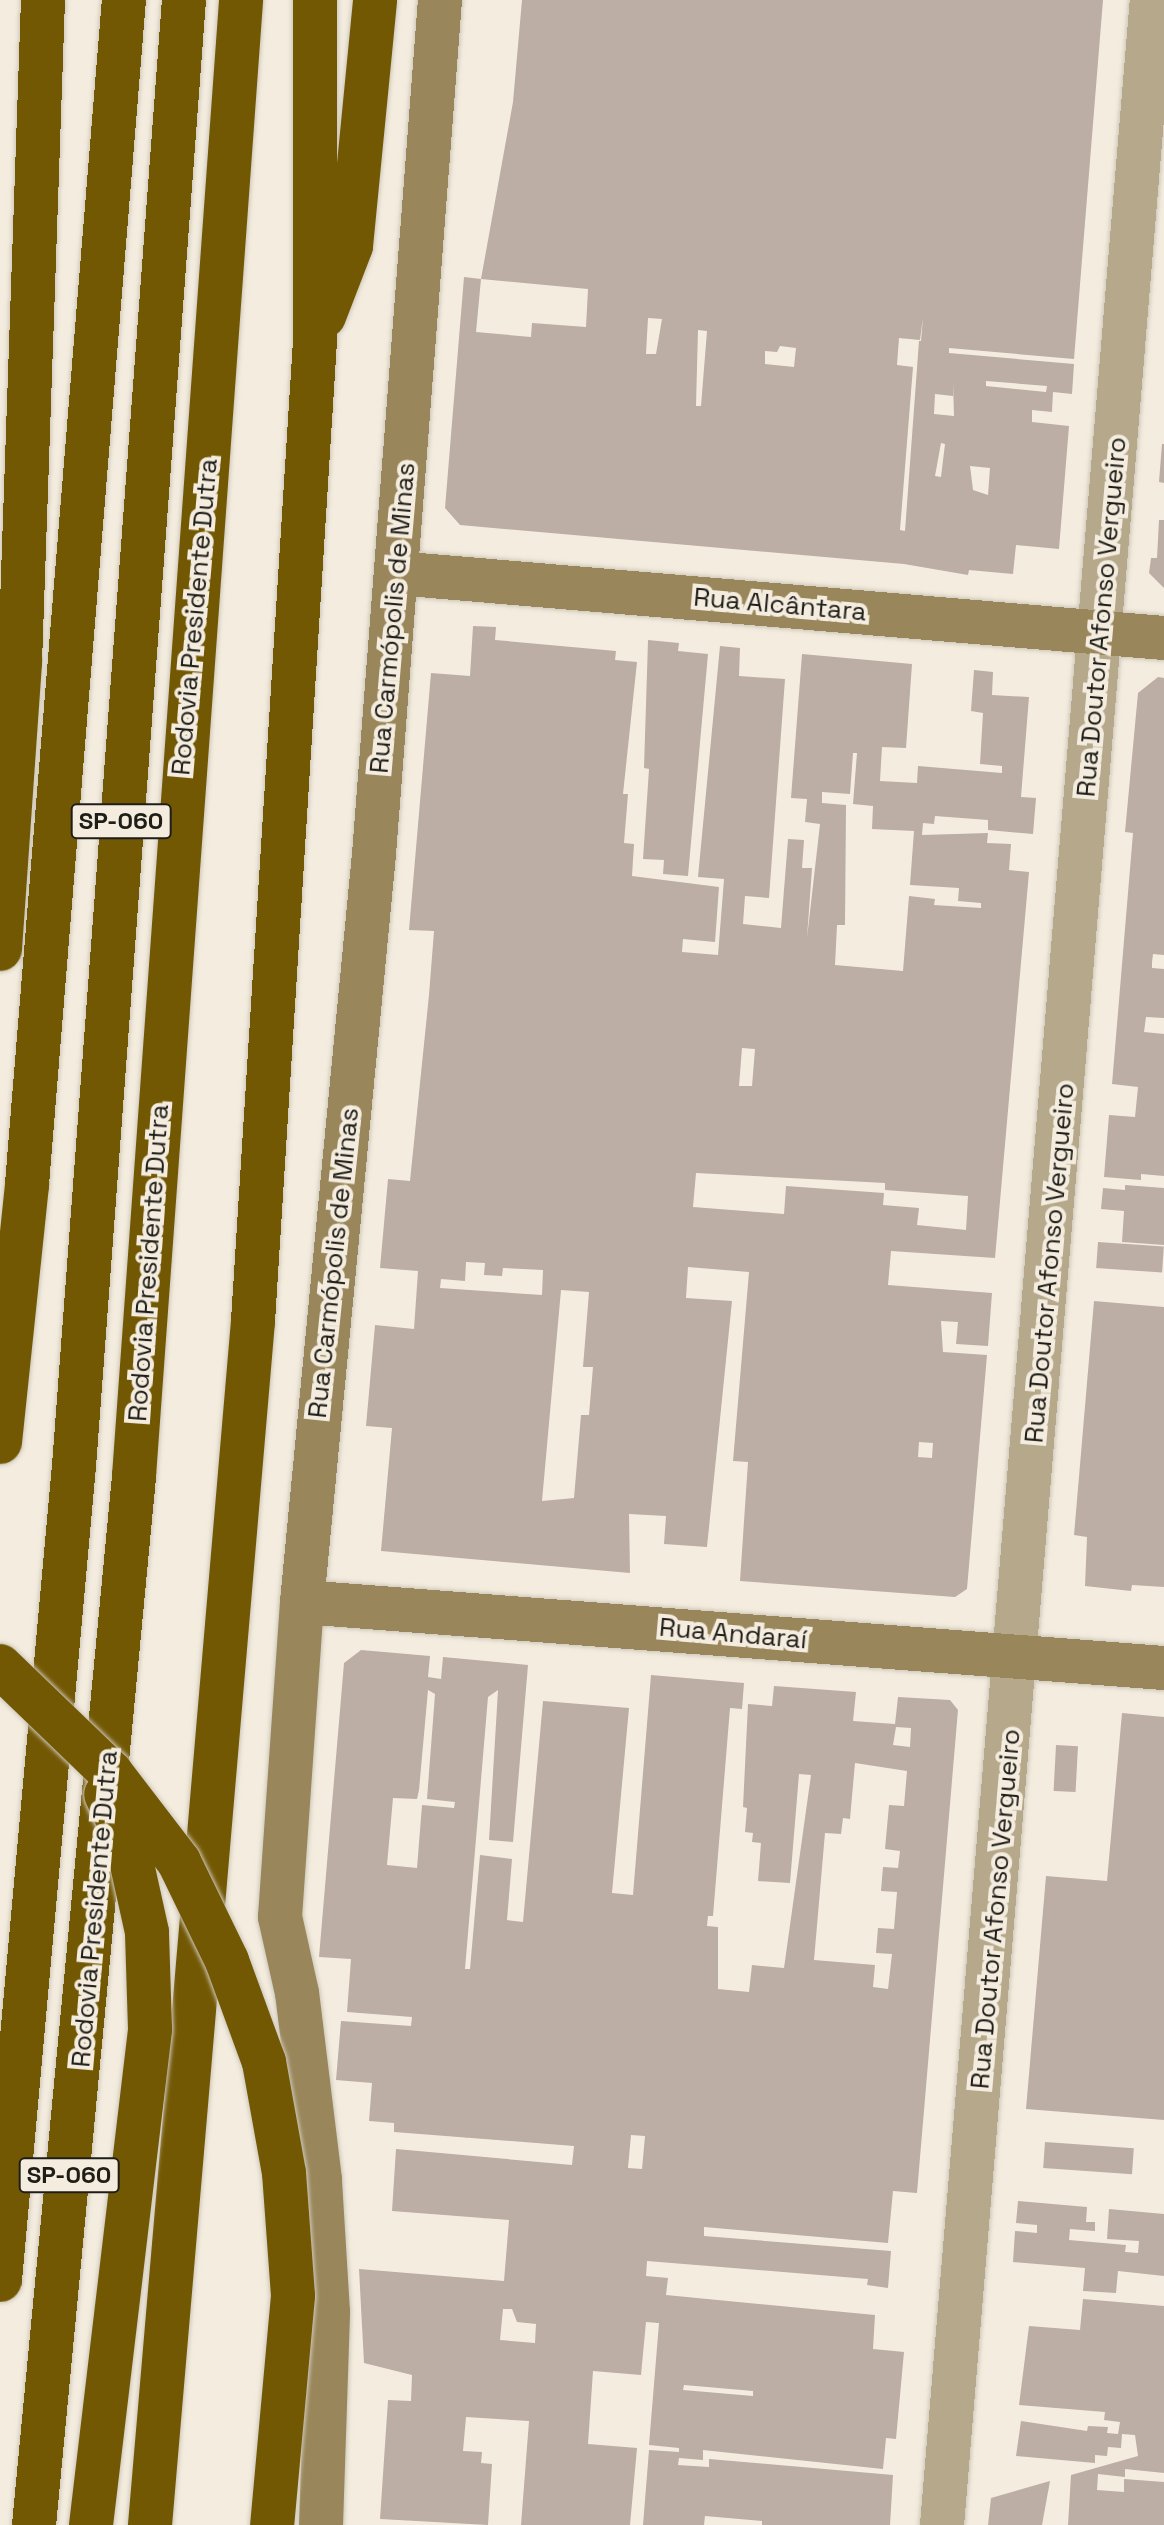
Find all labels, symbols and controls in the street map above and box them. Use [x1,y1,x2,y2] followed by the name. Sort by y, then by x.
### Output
[1071,435,1133,799] street label: Rua Doutor Afonso Vergueiro
[166,457,224,777] street label: Rodovia Presidente Dutra
[364,461,422,775] street label: Rua Carmópolis de Minas
[692,582,868,628] street label: Rua Alcântara
[69,801,173,841] road number: SP-060
[1019,1081,1081,1445] street label: Rua Doutor Afonso Vergueiro
[122,1103,176,1423] street label: Rodovia Presidente Dutra
[302,1106,366,1420] street label: Rua Carmópolis de Minas
[658,1612,808,1656] street label: Rua Andaraí
[965,1727,1027,2091] street label: Rua Doutor Afonso Vergueiro
[66,1749,124,2069] street label: Rodovia Presidente Dutra
[17,2155,121,2195] road number: SP-060

